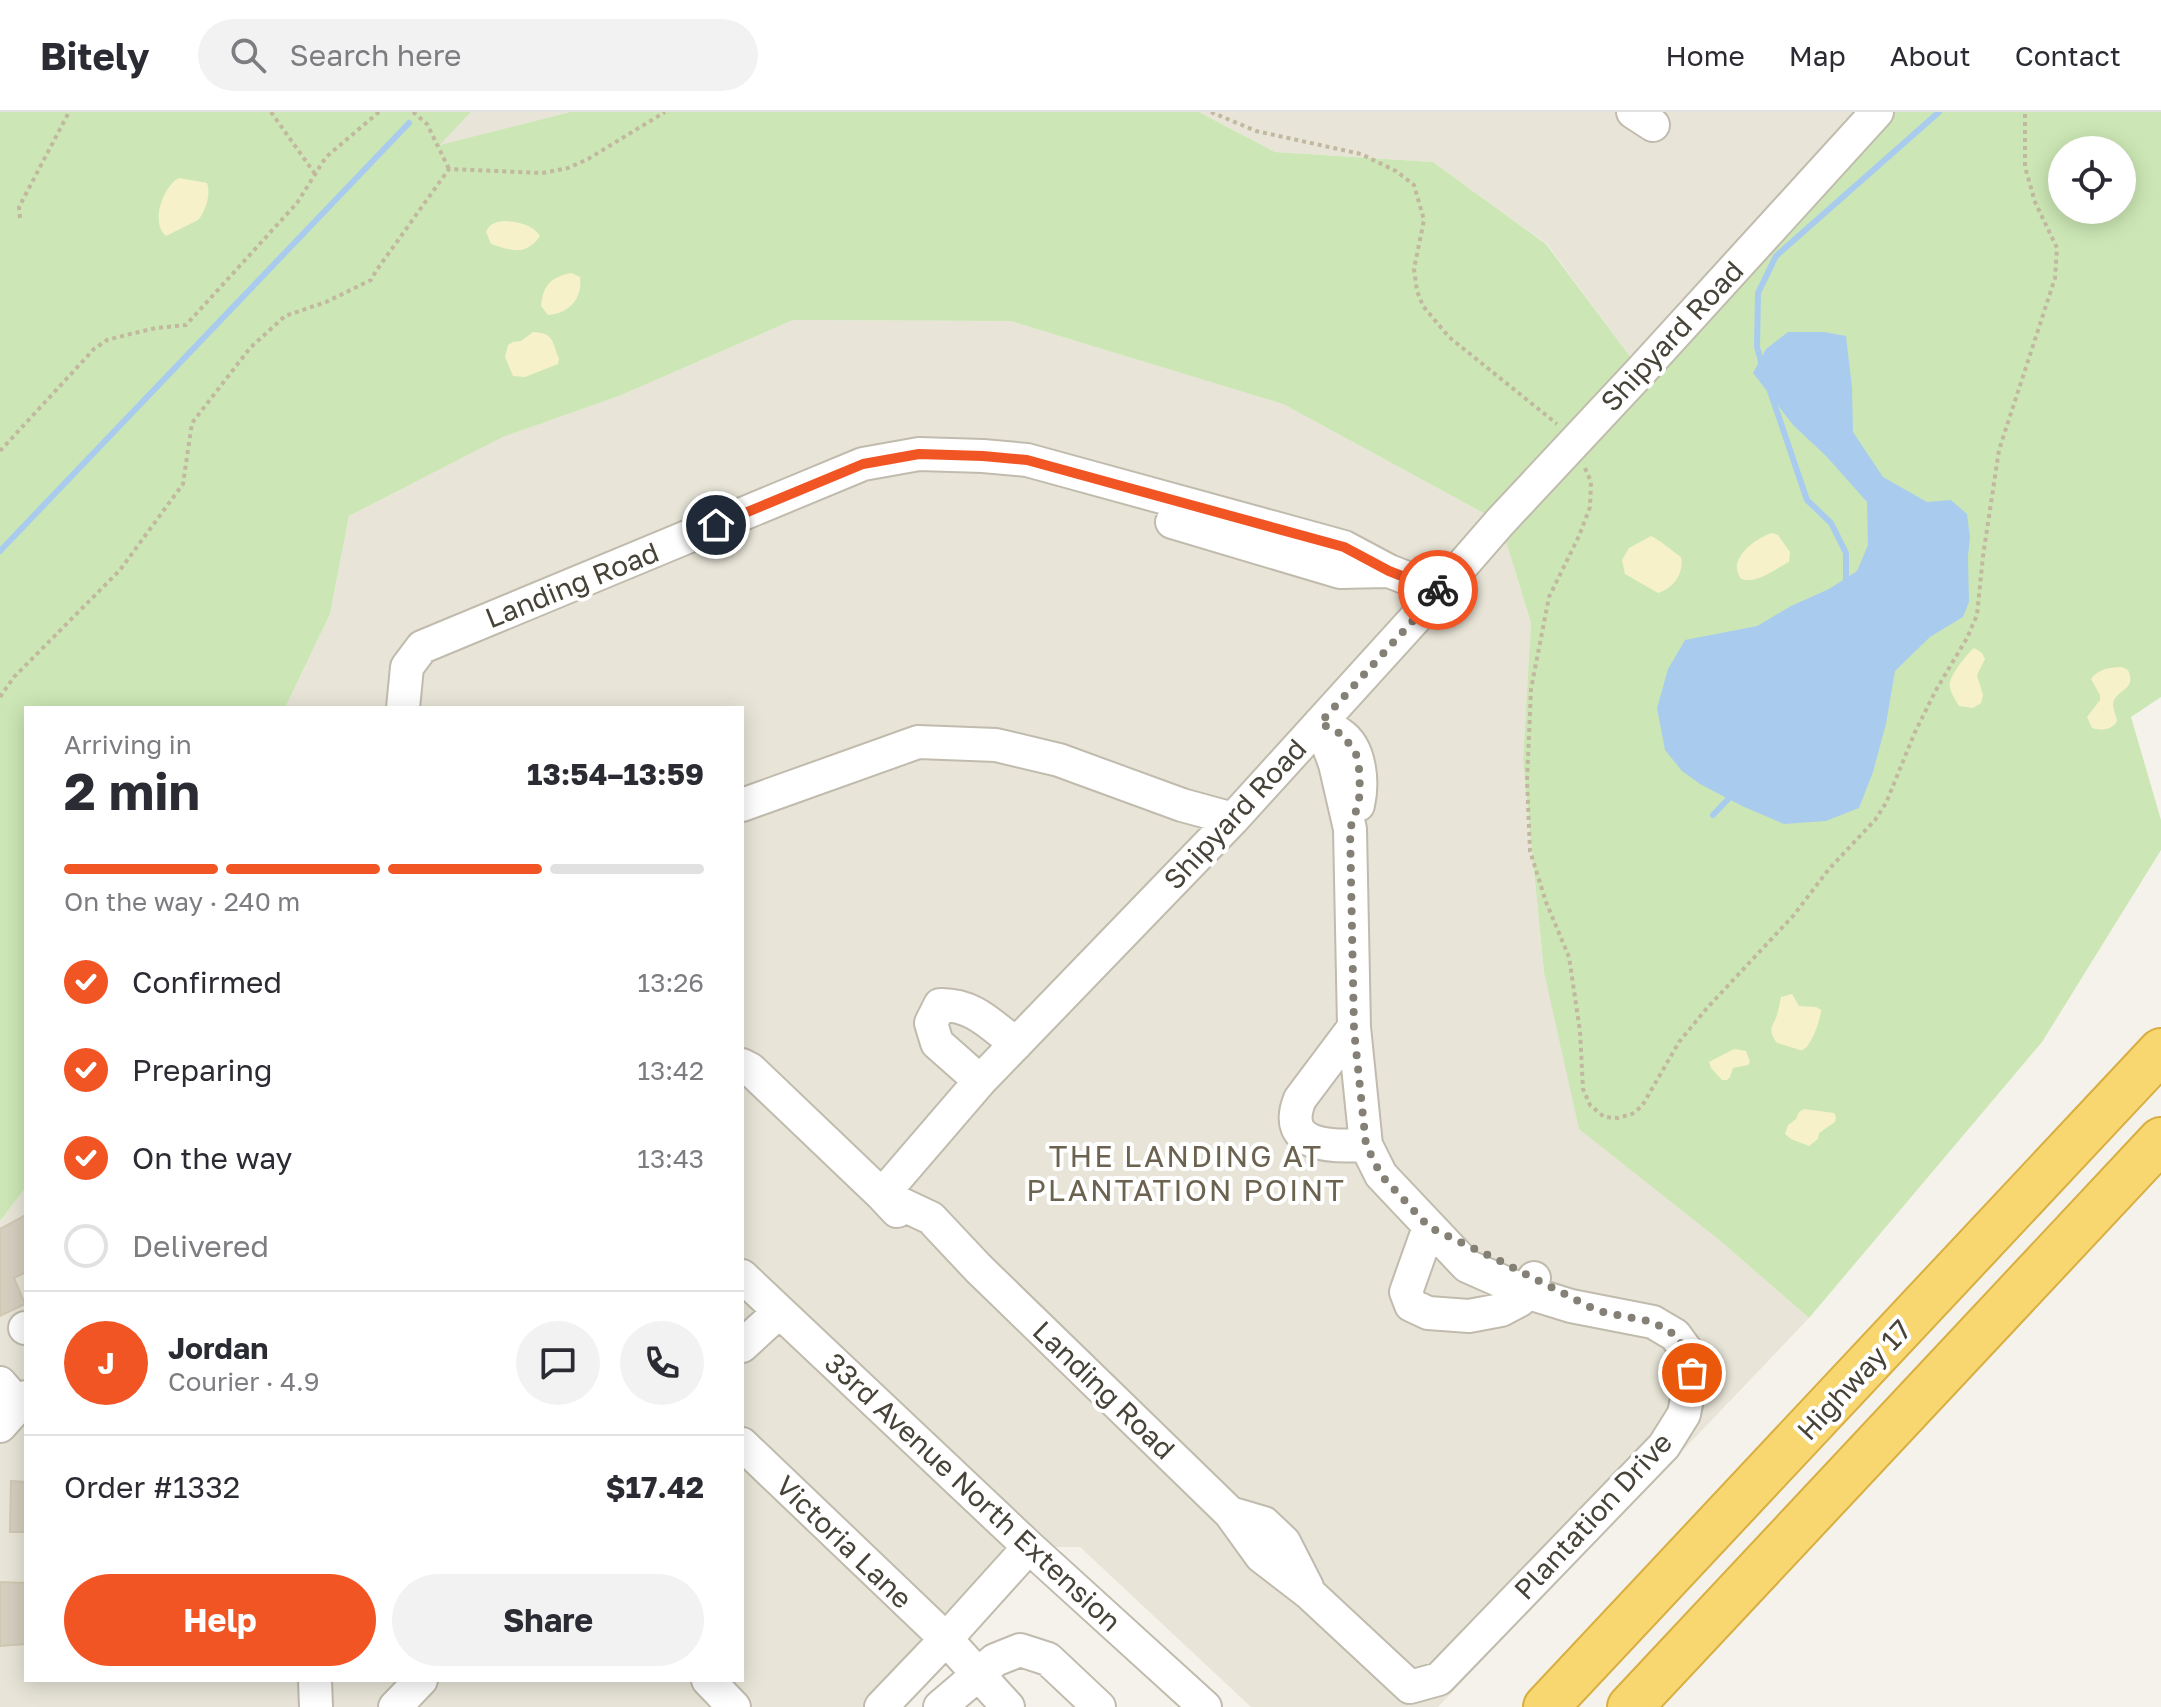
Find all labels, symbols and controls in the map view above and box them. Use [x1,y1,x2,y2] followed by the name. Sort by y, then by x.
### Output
[198,19,758,91] search box
[40,33,150,78] text: Bitely
[226,33,270,77] icon: search
[290,37,462,73] text: Search here
[1666,39,1745,72] text: Home
[1789,39,1846,72] text: Map
[1890,39,1971,72] text: About
[2015,39,2121,72] text: Contact
[2048,136,2136,224] map controls
[2048,136,2136,224] button: locate
[1594,254,1750,418] street label: Shipyard Road
[682,491,750,559] pin
[694,503,738,547] icon: home
[480,535,663,634] street label: Landing Road
[1398,550,1478,630] courier
[1416,568,1460,612] icon: bike
[64,729,192,760] text: Arriving in
[1157,732,1313,896] street label: Shipyard Road
[527,756,704,792] text: 13:54–13:59
[64,759,200,821] text: 2 min
[64,886,300,917] text: On the way · 240 m
[64,960,108,1004] icon: check
[132,964,282,1000] text: Confirmed
[638,967,704,998] text: 13:26
[64,1048,108,1092] icon: check
[132,1052,273,1088] text: Preparing
[637,1055,704,1086] text: 13:42
[64,1136,108,1180] icon: check
[1026,1138,1346,1208] district label: THE LANDING AT PLANTATION POINT
[132,1140,292,1176] text: On the way
[637,1143,704,1174] text: 13:43
[132,1228,269,1264] text: Delivered
[1790,1313,1917,1446] street label: Highway 17
[1027,1314,1182,1465] street label: Landing Road
[516,1321,600,1405] button: chat
[620,1321,704,1405] button: phone
[168,1330,268,1366] text: Jordan
[1658,1339,1726,1407] pin
[97,1345,115,1381] text: J
[819,1346,1128,1638] street label: 33rd Avenue North Extension
[1670,1351,1714,1395] icon: bag
[168,1366,320,1397] text: Courier · 4.9
[1507,1425,1678,1606] street label: Plantation Drive
[64,1469,240,1505] text: Order #1332
[605,1469,704,1505] text: $17.42
[769,1469,919,1615] street label: Victoria Lane
[64,1574,376,1666] button: Help
[392,1574,704,1666] button: Share

